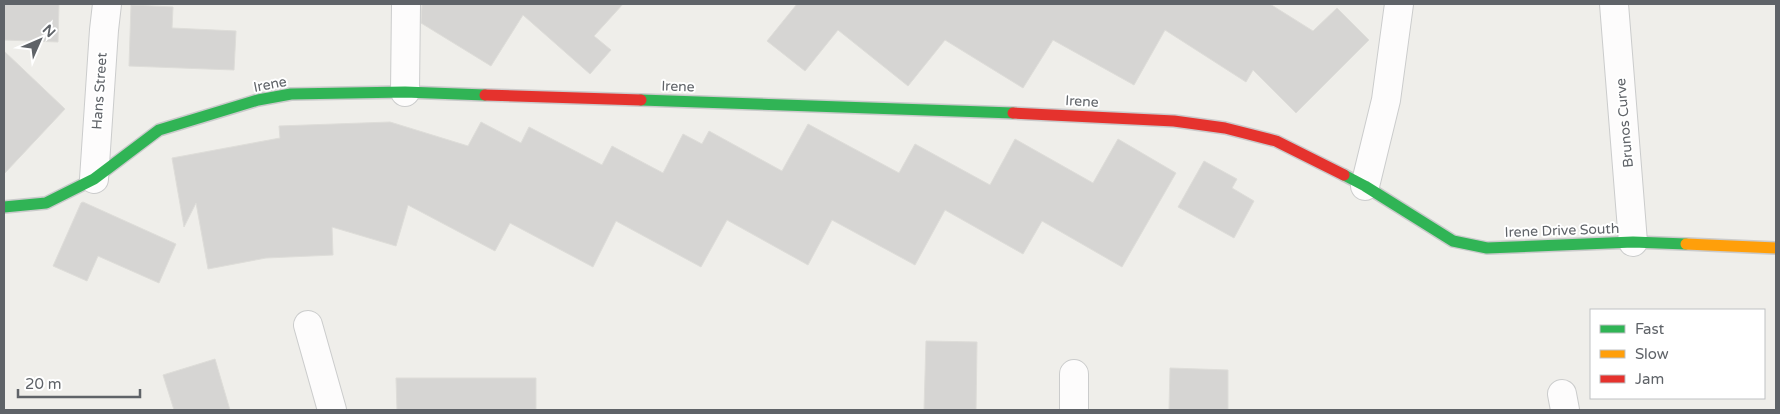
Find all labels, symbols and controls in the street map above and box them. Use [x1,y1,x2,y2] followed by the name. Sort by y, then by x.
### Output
[15,15,65,65] north arrow
[39,21,59,41] text: N
[88,51,111,130] street label: Hans Street
[252,73,288,96] street label: Irene
[661,77,695,96] street label: Irene
[1612,78,1637,168] street label: Brunos Curve
[1065,92,1099,111] street label: Irene
[1504,220,1620,241] street label: Irene Drive South
[1590,309,1765,399] legend
[1635,320,1665,338] text: Fast
[1635,345,1669,363] text: Slow
[18,366,140,398] scale bar
[1635,370,1664,388] text: Jam
[25,375,62,393] text: 20 m

